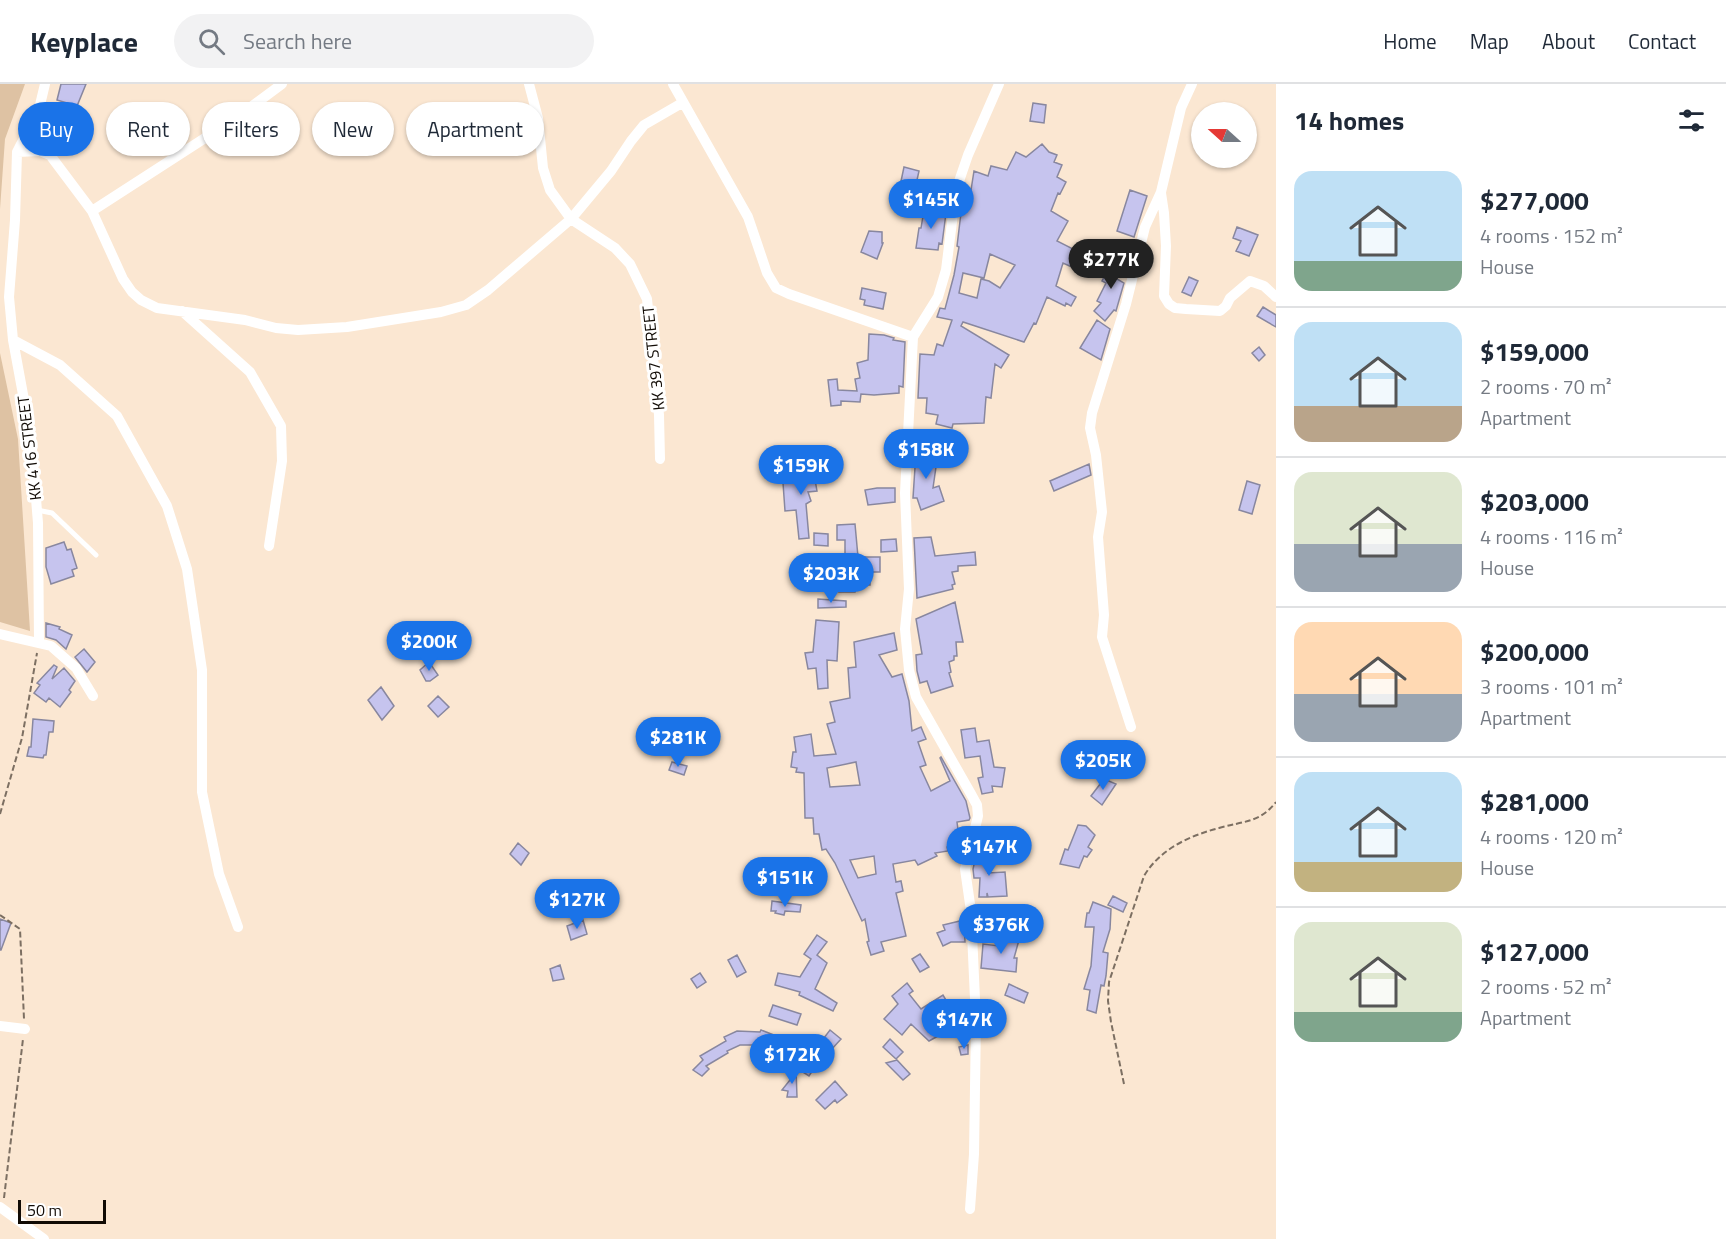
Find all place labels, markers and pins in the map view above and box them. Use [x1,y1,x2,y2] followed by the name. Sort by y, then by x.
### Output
[889,179,973,230] pin: $145K
[1069,239,1153,290] pin: $277K
[884,429,968,480] pin: $158K
[759,445,843,496] pin: $159K
[789,553,873,604] pin: $203K
[387,621,471,672] pin: $200K
[636,717,720,768] pin: $281K
[1061,740,1145,791] pin: $205K
[947,826,1031,877] pin: $147K
[743,857,827,908] pin: $151K
[535,879,619,930] pin: $127K
[959,904,1043,955] pin: $376K
[922,999,1006,1050] pin: $147K
[750,1034,834,1085] pin: $172K

